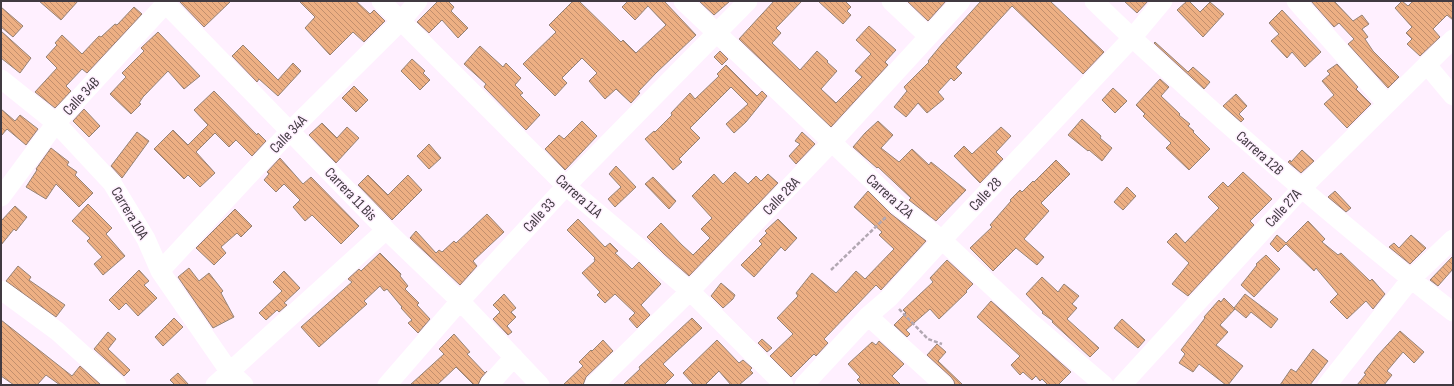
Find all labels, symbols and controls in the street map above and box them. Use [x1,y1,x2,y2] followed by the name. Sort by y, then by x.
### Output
[59,73,104,120] street label: Calle 34B
[266,111,312,157] street label: Calle 34A
[1232,127,1288,180] street label: Carrera 12B
[320,164,381,225] street label: Carrera 11 Bis
[551,170,606,223] street label: Carrera 11A
[862,170,918,223] street label: Carrera 12A
[759,173,805,219] street label: Calle 28A
[965,173,1006,215] street label: Calle 28
[107,184,153,243] street label: Carrera 10A
[1261,185,1306,231] street label: Calle 27A
[519,194,560,236] street label: Calle 33

